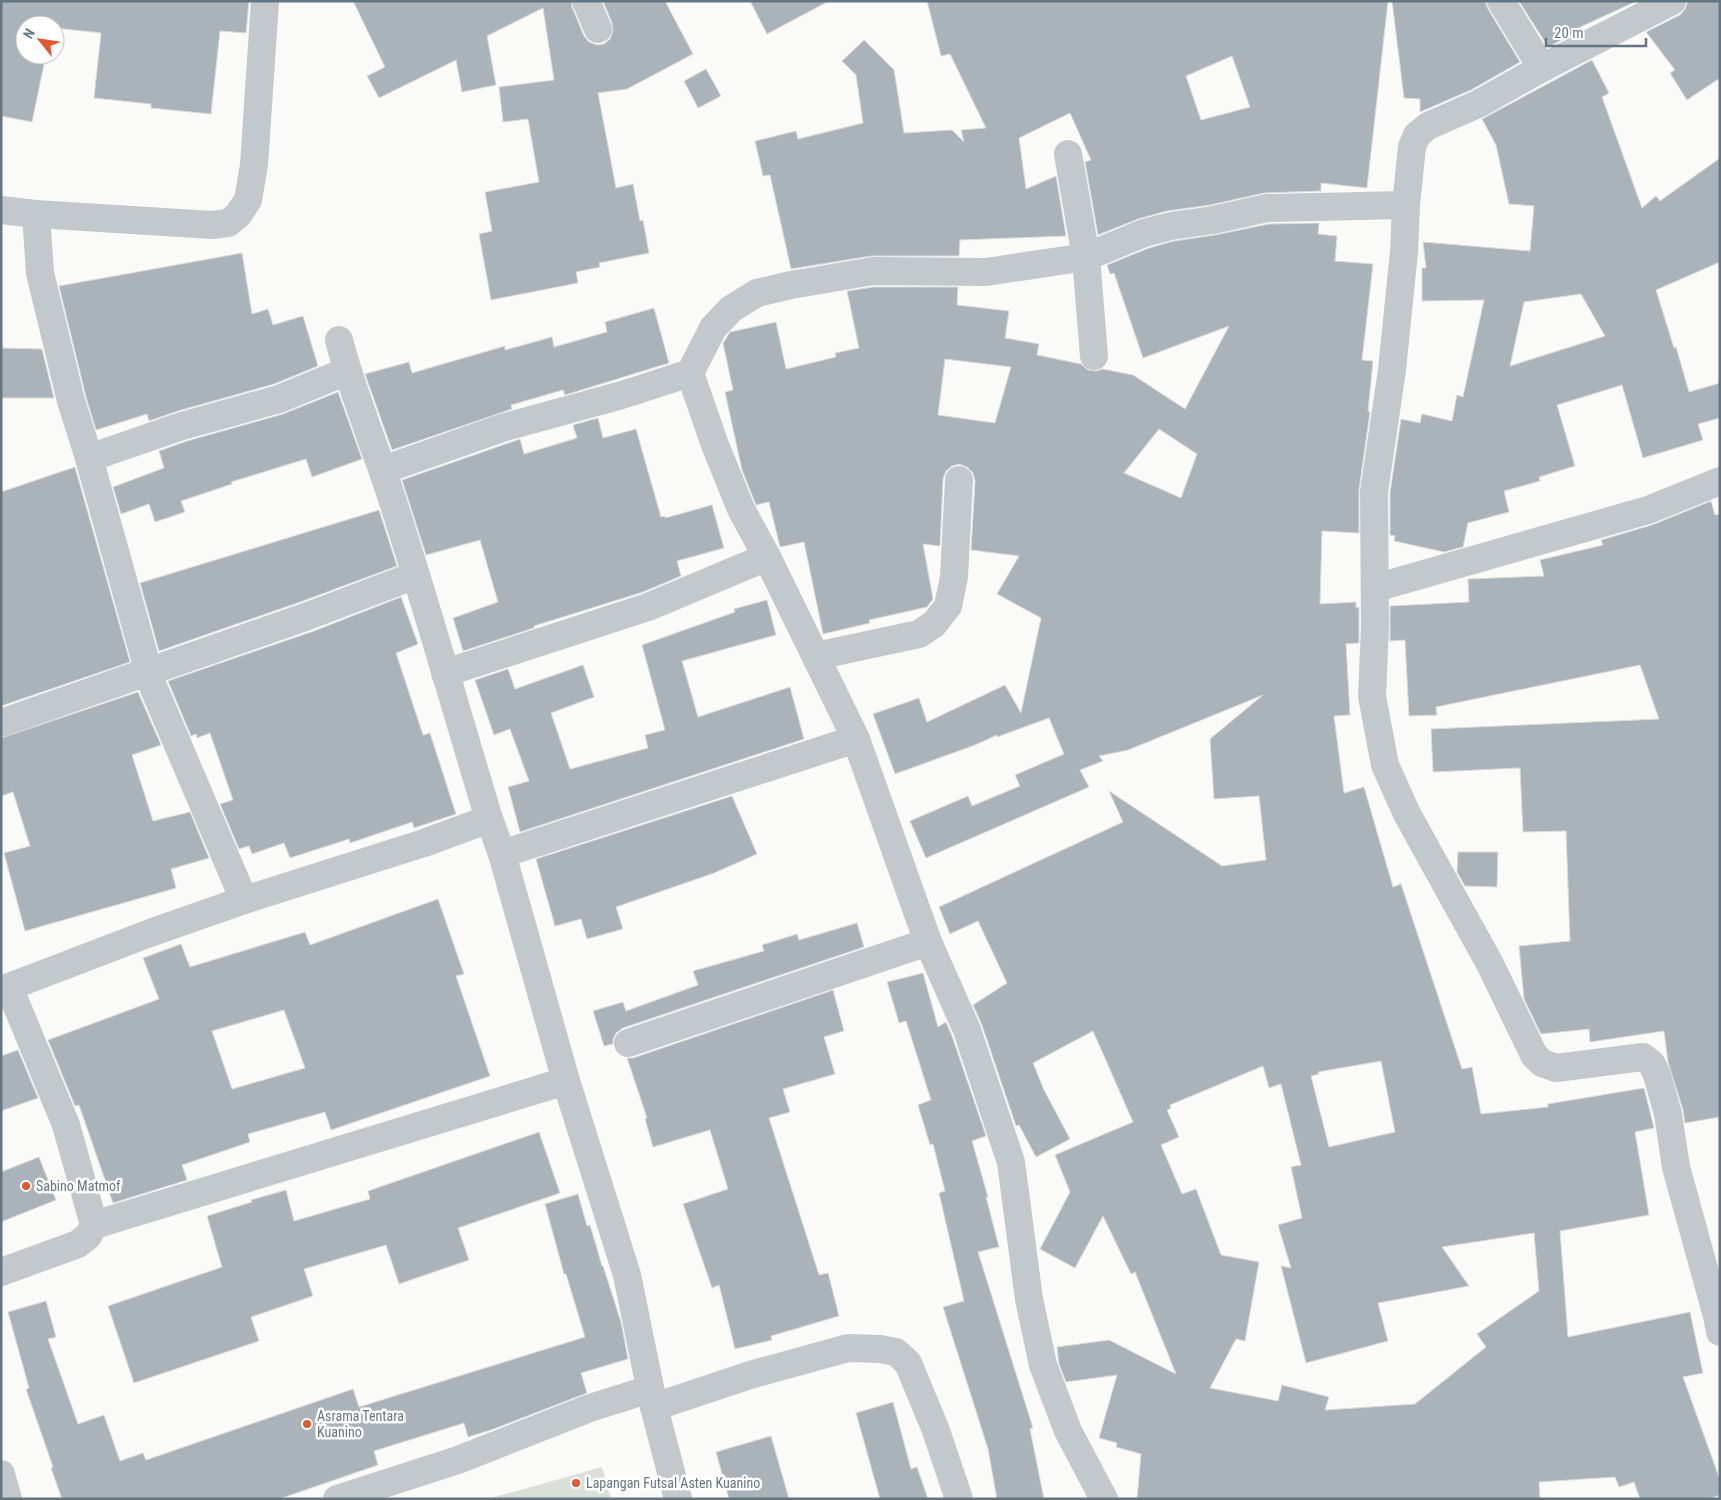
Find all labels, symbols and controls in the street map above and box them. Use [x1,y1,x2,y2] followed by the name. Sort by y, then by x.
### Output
[15,15,65,65] north arrow
[1546,15,1646,47] scale bar
[1554,24,1584,42] text: 20 m
[20,26,38,41] text: N
[36,1178,121,1194] place label: Sabino Matmof
[20,1180,32,1192] marker: Sabino Matmof
[317,1408,404,1440] place label: Asrama Tentara Kuanino
[301,1418,313,1430] marker: Asrama Tentara Kuanino
[586,1475,760,1491] place label: Lapangan Futsal Asten Kuanino
[570,1477,582,1489] marker: Lapangan Futsal Asten Kuanino

